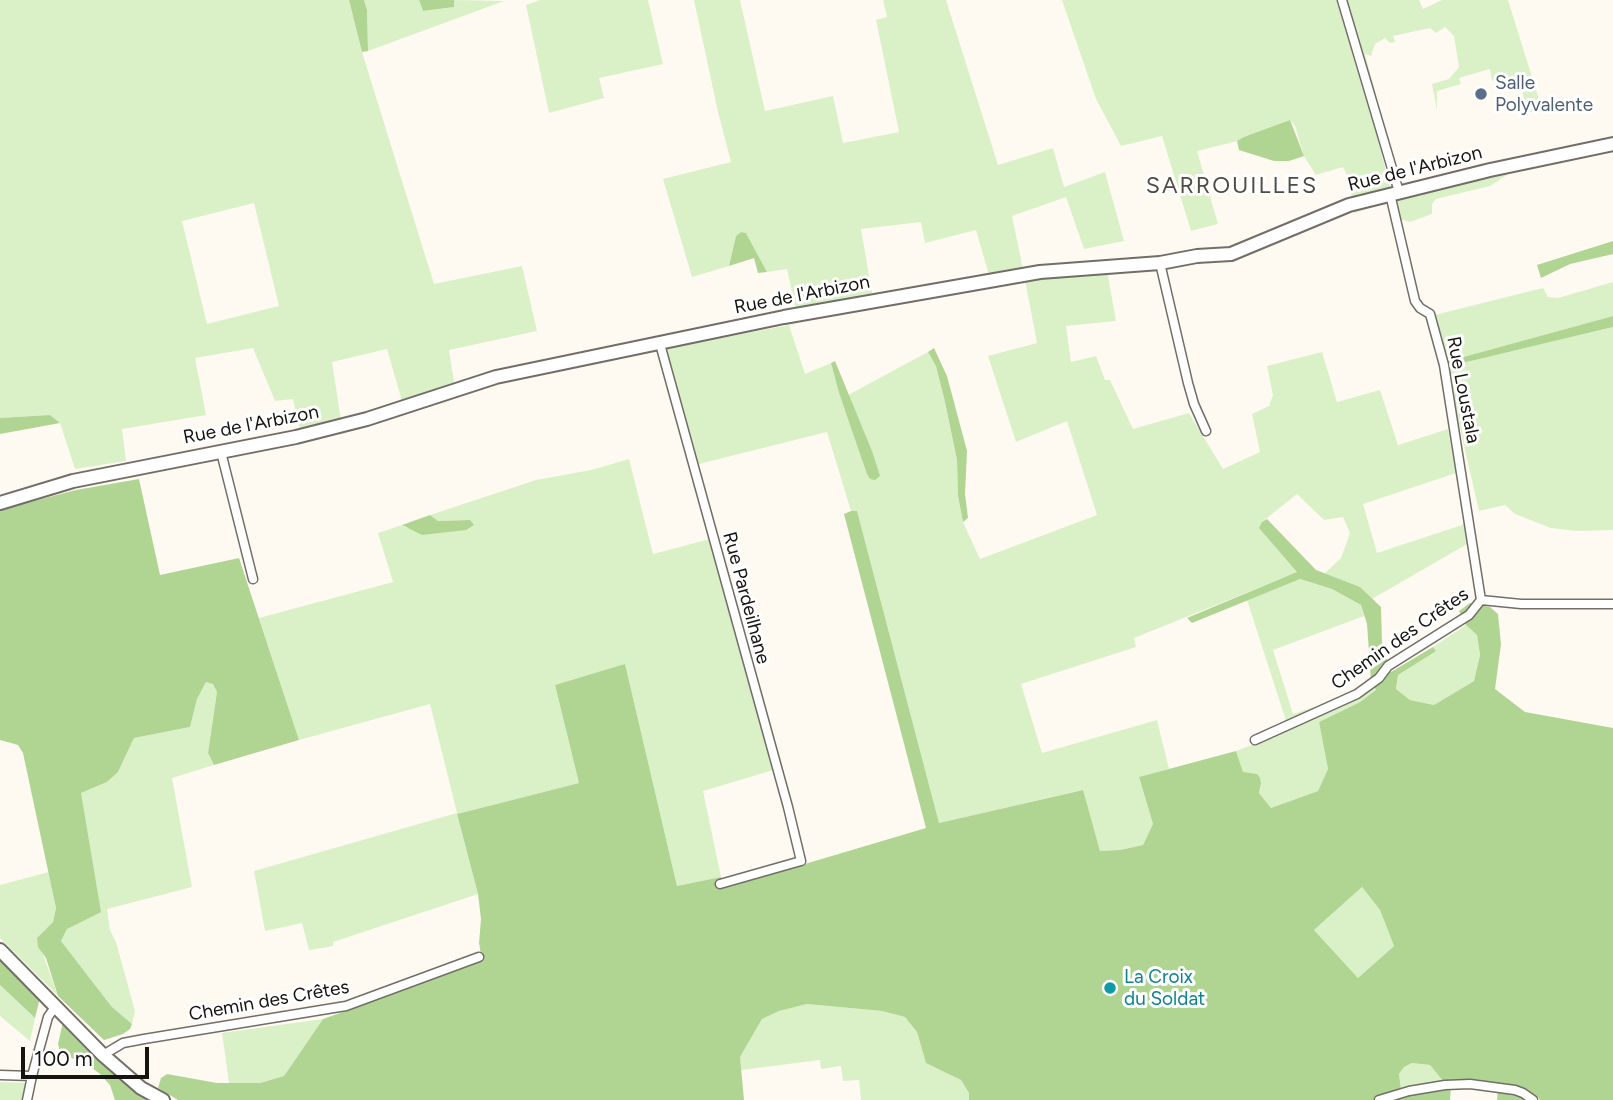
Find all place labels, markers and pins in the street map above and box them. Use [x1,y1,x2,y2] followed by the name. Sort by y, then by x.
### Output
[1495,72,1593,116] place label: Salle Polyvalente
[1473,86,1489,102] marker: Salle Polyvalente
[1124,966,1205,1010] place label: La Croix du Soldat
[1102,980,1118,996] marker: La Croix du Soldat

